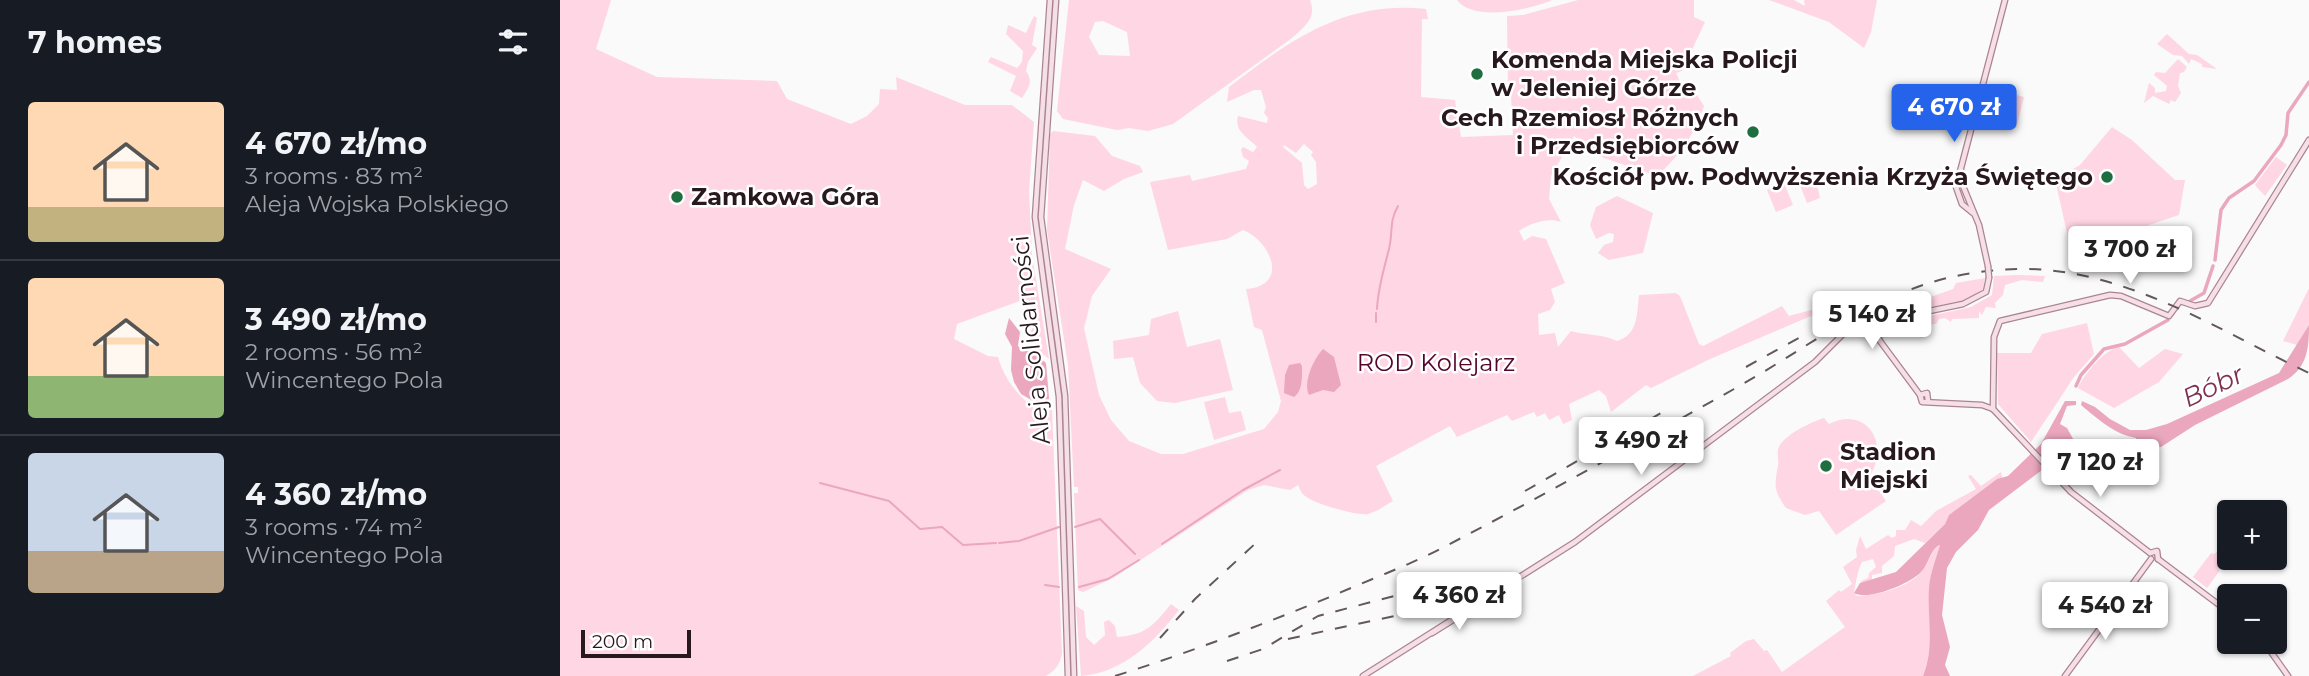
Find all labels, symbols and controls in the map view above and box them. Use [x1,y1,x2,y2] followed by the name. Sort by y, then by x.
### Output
[494,23,532,61] icon: filters
[28,24,162,61] text: 7 homes
[1491,45,1798,102] place label: Komenda Miejska Policji w Jeleniej Górze
[1469,66,1485,82] marker: Komenda Miejska Policji w Jeleniej Górze
[1882,85,2026,144] pin: 4 670 zł
[1908,93,2000,121] text: 4 670 zł
[1441,103,1739,160] place label: Cech Rzemiosł Różnych i Przedsiębiorców
[1745,124,1761,140] marker: Cech Rzemiosł Różnych i Przedsiębiorców
[245,125,427,162] text: 4 670 zł/mo
[84,130,168,214] icon: home
[245,162,423,190] text: 3 rooms · 83 m²
[1552,162,2093,191] place label: Kościół pw. Podwyższenia Krzyża Świętego
[2099,169,2115,185] marker: Kościół pw. Podwyższenia Krzyża Świętego
[691,182,880,211] place label: Zamkowa Góra
[669,189,685,205] marker: Zamkowa Góra
[245,190,509,218] text: Aleja Wojska Polskiego
[2058,226,2202,286] pin: 3 700 zł
[1005,234,1056,446] street label: Aleja Solidarności
[2084,235,2176,263] text: 3 700 zł
[1800,292,1944,351] pin: 5 140 zł
[1828,300,1916,328] text: 5 140 zł
[245,301,427,338] text: 3 490 zł/mo
[84,306,168,390] icon: home
[245,338,423,366] text: 2 rooms · 56 m²
[1357,348,1515,377] park label: ROD Kolejarz
[2177,358,2249,414] water label: Bóbr
[245,366,443,394] text: Wincentego Pola
[1569,418,1713,477] pin: 3 490 zł
[1595,426,1687,454] text: 3 490 zł
[1840,437,1936,494] place label: Stadion Miejski
[2028,440,2172,499] pin: 7 120 zł
[2057,448,2143,476] text: 7 120 zł
[1818,458,1834,474] marker: Stadion Miejski
[245,476,427,513] text: 4 360 zł/mo
[84,481,168,565] icon: home
[2217,500,2287,654] map controls
[2217,500,2287,570] button: +
[245,513,423,541] text: 3 rooms · 74 m²
[245,541,443,569] text: Wincentego Pola
[1387,572,1531,632] pin: 4 360 zł
[1413,581,1505,609] text: 4 360 zł
[2033,582,2177,642] pin: 4 540 zł
[2217,584,2287,654] button: −
[2058,591,2152,619] text: 4 540 zł
[581,627,691,659] scale bar
[592,630,653,653] text: 200 m

